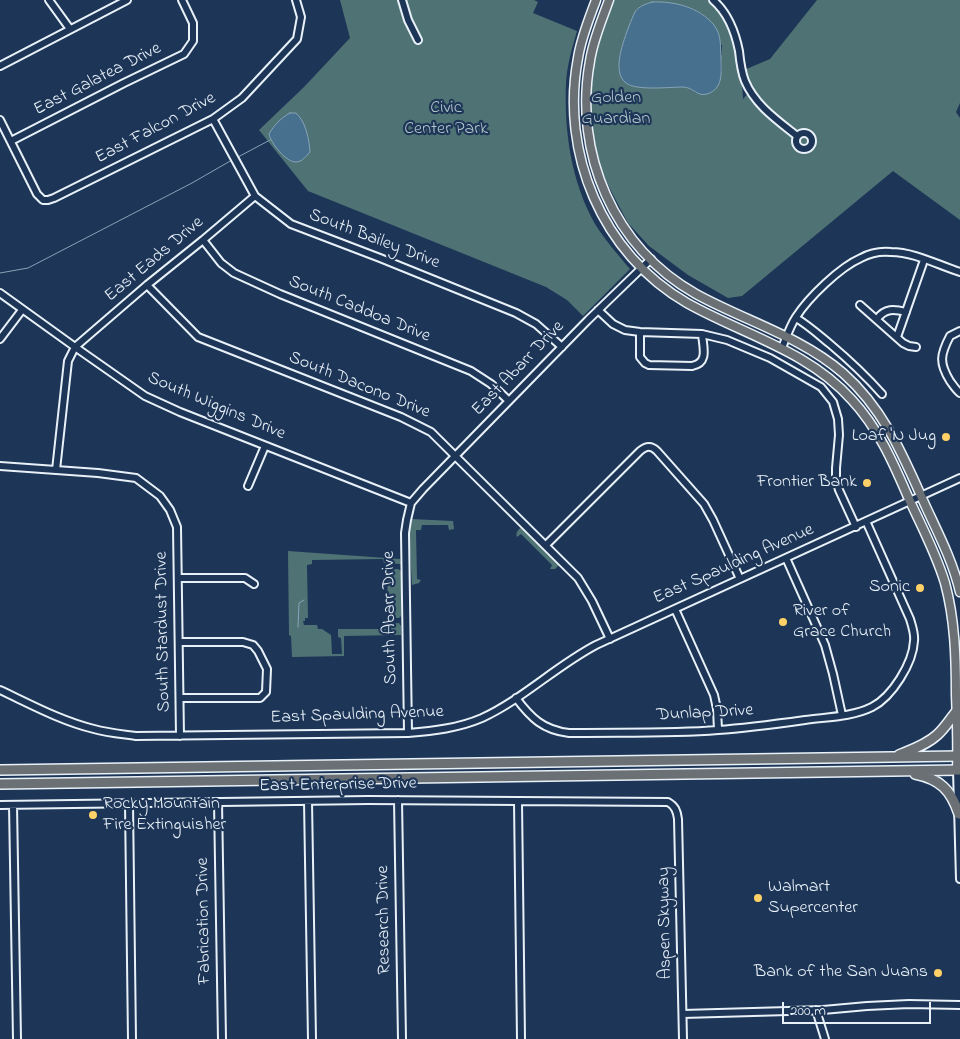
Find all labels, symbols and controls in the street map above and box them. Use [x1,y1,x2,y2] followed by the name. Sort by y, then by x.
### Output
[31,39,165,121] street label: East Galatea Drive
[92,88,220,170] street label: East Falcon Drive
[582,88,650,130] park label: Golden Guardian
[404,98,488,140] park label: Civic Center Park
[305,205,443,275] street label: South Bailey Drive
[101,212,209,308] street label: East Eads Drive
[285,272,433,348] street label: South Caddoa Drive
[468,317,570,421] street label: East Abarr Drive
[285,348,433,424] street label: South Dacono Drive
[144,368,288,446] street label: South Wiggins Drive
[852,426,936,448] place label: Loaf 'N Jug
[940,431,952,443] marker: Loaf 'N Jug
[757,472,857,494] place label: Frontier Bank
[861,477,873,489] marker: Frontier Bank
[650,520,818,610] street label: East Spaulding Avenue
[152,551,176,713] street label: South Stardust Drive
[379,551,403,685] street label: South Abarr Drive
[869,577,910,599] place label: Sonic
[914,582,926,594] marker: Sonic
[793,601,891,644] place label: River of Grace Church
[777,616,789,628] marker: River of Grace Church
[656,701,754,727] street label: Dunlap Drive
[270,702,444,730] street label: East Spaulding Avenue
[259,774,417,798] street label: East Enterprise Drive
[103,794,226,836] place label: Rocky Mountain Fire Extinguisher
[87,809,99,821] marker: Rocky Mountain Fire Extinguisher
[193,857,217,985] street label: Fabrication Drive
[373,865,397,975] street label: Research Drive
[654,867,678,979] street label: Aspen Skyway
[768,877,858,920] place label: Walmart Supercenter
[752,892,764,904] marker: Walmart Supercenter
[754,962,928,984] place label: Bank of the San Juans
[932,967,944,979] marker: Bank of the San Juans
[785,992,934,1024] scale bar
[790,1000,826,1022] text: 200 m

